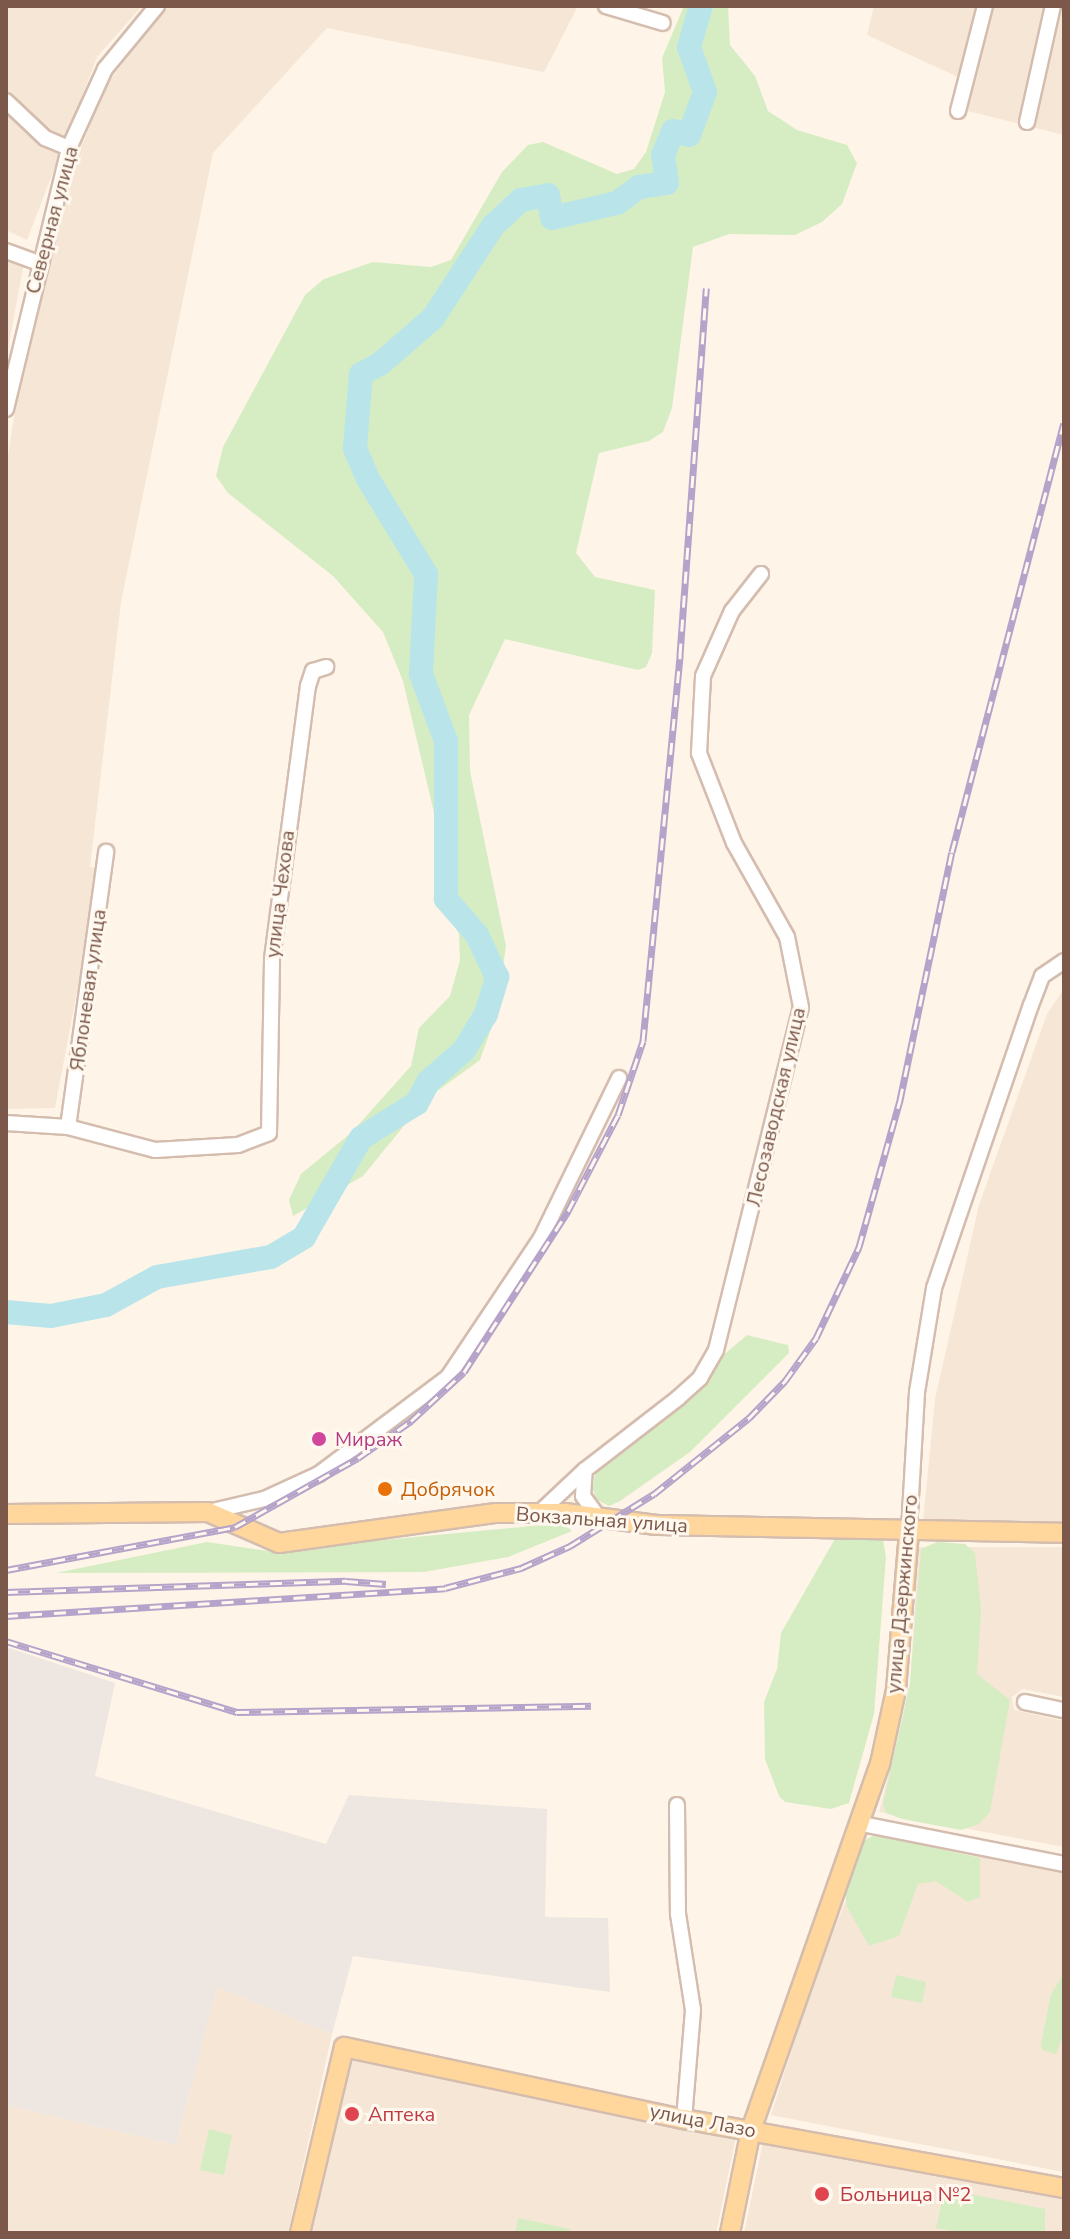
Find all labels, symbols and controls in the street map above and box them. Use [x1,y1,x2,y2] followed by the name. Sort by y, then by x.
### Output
[21,144,83,296] street label: Северная улица
[260,829,300,959] street label: улица Чехова
[65,907,111,1073] street label: Яблоневая улица
[741,1005,811,1209] street label: Лесозаводская улица
[335,1427,402,1451] place label: Мираж
[310,1430,328,1448] marker: Мираж
[401,1477,495,1501] place label: Добрячок
[376,1480,394,1498] marker: Добрячок
[881,1494,923,1694] street label: улица Дзержинского
[515,1502,689,1538] street label: Вокзальная улица
[648,2099,758,2143] street label: улица Лазо
[368,2102,435,2126] place label: Аптека
[343,2105,361,2123] marker: Аптека
[840,2182,971,2206] place label: Больница №2
[811,2183,833,2205] marker: Больница №2

